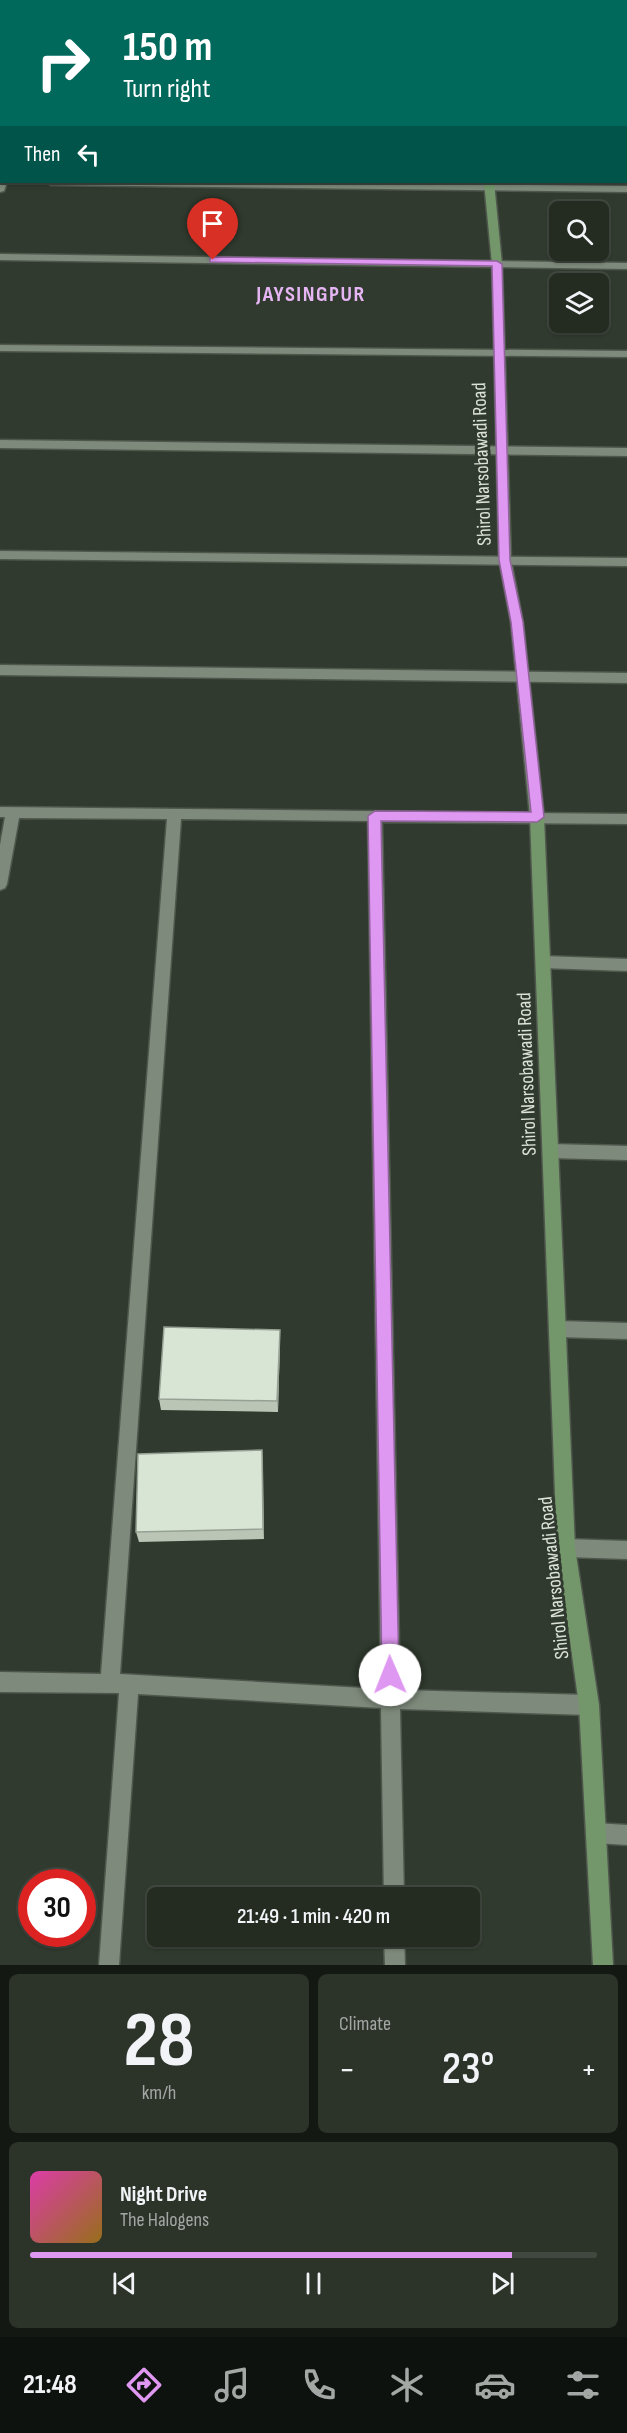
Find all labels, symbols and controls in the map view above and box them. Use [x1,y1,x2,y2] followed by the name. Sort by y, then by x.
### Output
[123,22,212,73] text: 150 m
[24,24,102,102] icon: right
[123,73,210,105] text: Turn right
[72,138,105,171] icon: left
[24,141,60,168] text: Then
[187,198,238,260] pin
[549,201,609,333] map controls
[549,201,609,261] button: search
[196,207,229,240] icon: arrive
[549,273,609,333] button: layers
[255,281,366,308] district label: JAYSINGPUR
[467,382,497,546] street label: Shirol Narsobawadi Road
[512,992,542,1156] street label: Shirol Narsobawadi Road
[534,1495,574,1660] street label: Shirol Narsobawadi Road
[358,1643,422,1707] position arrow
[18,1869,96,1947] speed limit sign: 30
[237,1903,390,1930] text: 21:49 · 1 min · 420 m
[124,1995,194,2088] text: 28
[339,2012,391,2036] text: Climate
[442,2042,494,2097] text: 23°
[339,2050,355,2090] text: −
[581,2050,597,2090] text: +
[142,2081,176,2105] text: km/h
[120,2181,207,2208] text: Night Drive
[120,2208,209,2232] text: The Halogens
[108,2267,141,2300] icon: previous
[297,2267,330,2300] icon: pause
[486,2267,519,2300] icon: next
[123,2364,165,2406] icon: directions
[211,2364,253,2406] icon: music
[298,2364,340,2406] icon: phone
[386,2364,428,2406] icon: climate
[474,2364,516,2406] icon: car
[562,2364,604,2406] icon: filters
[23,2369,77,2401] text: 21:48

